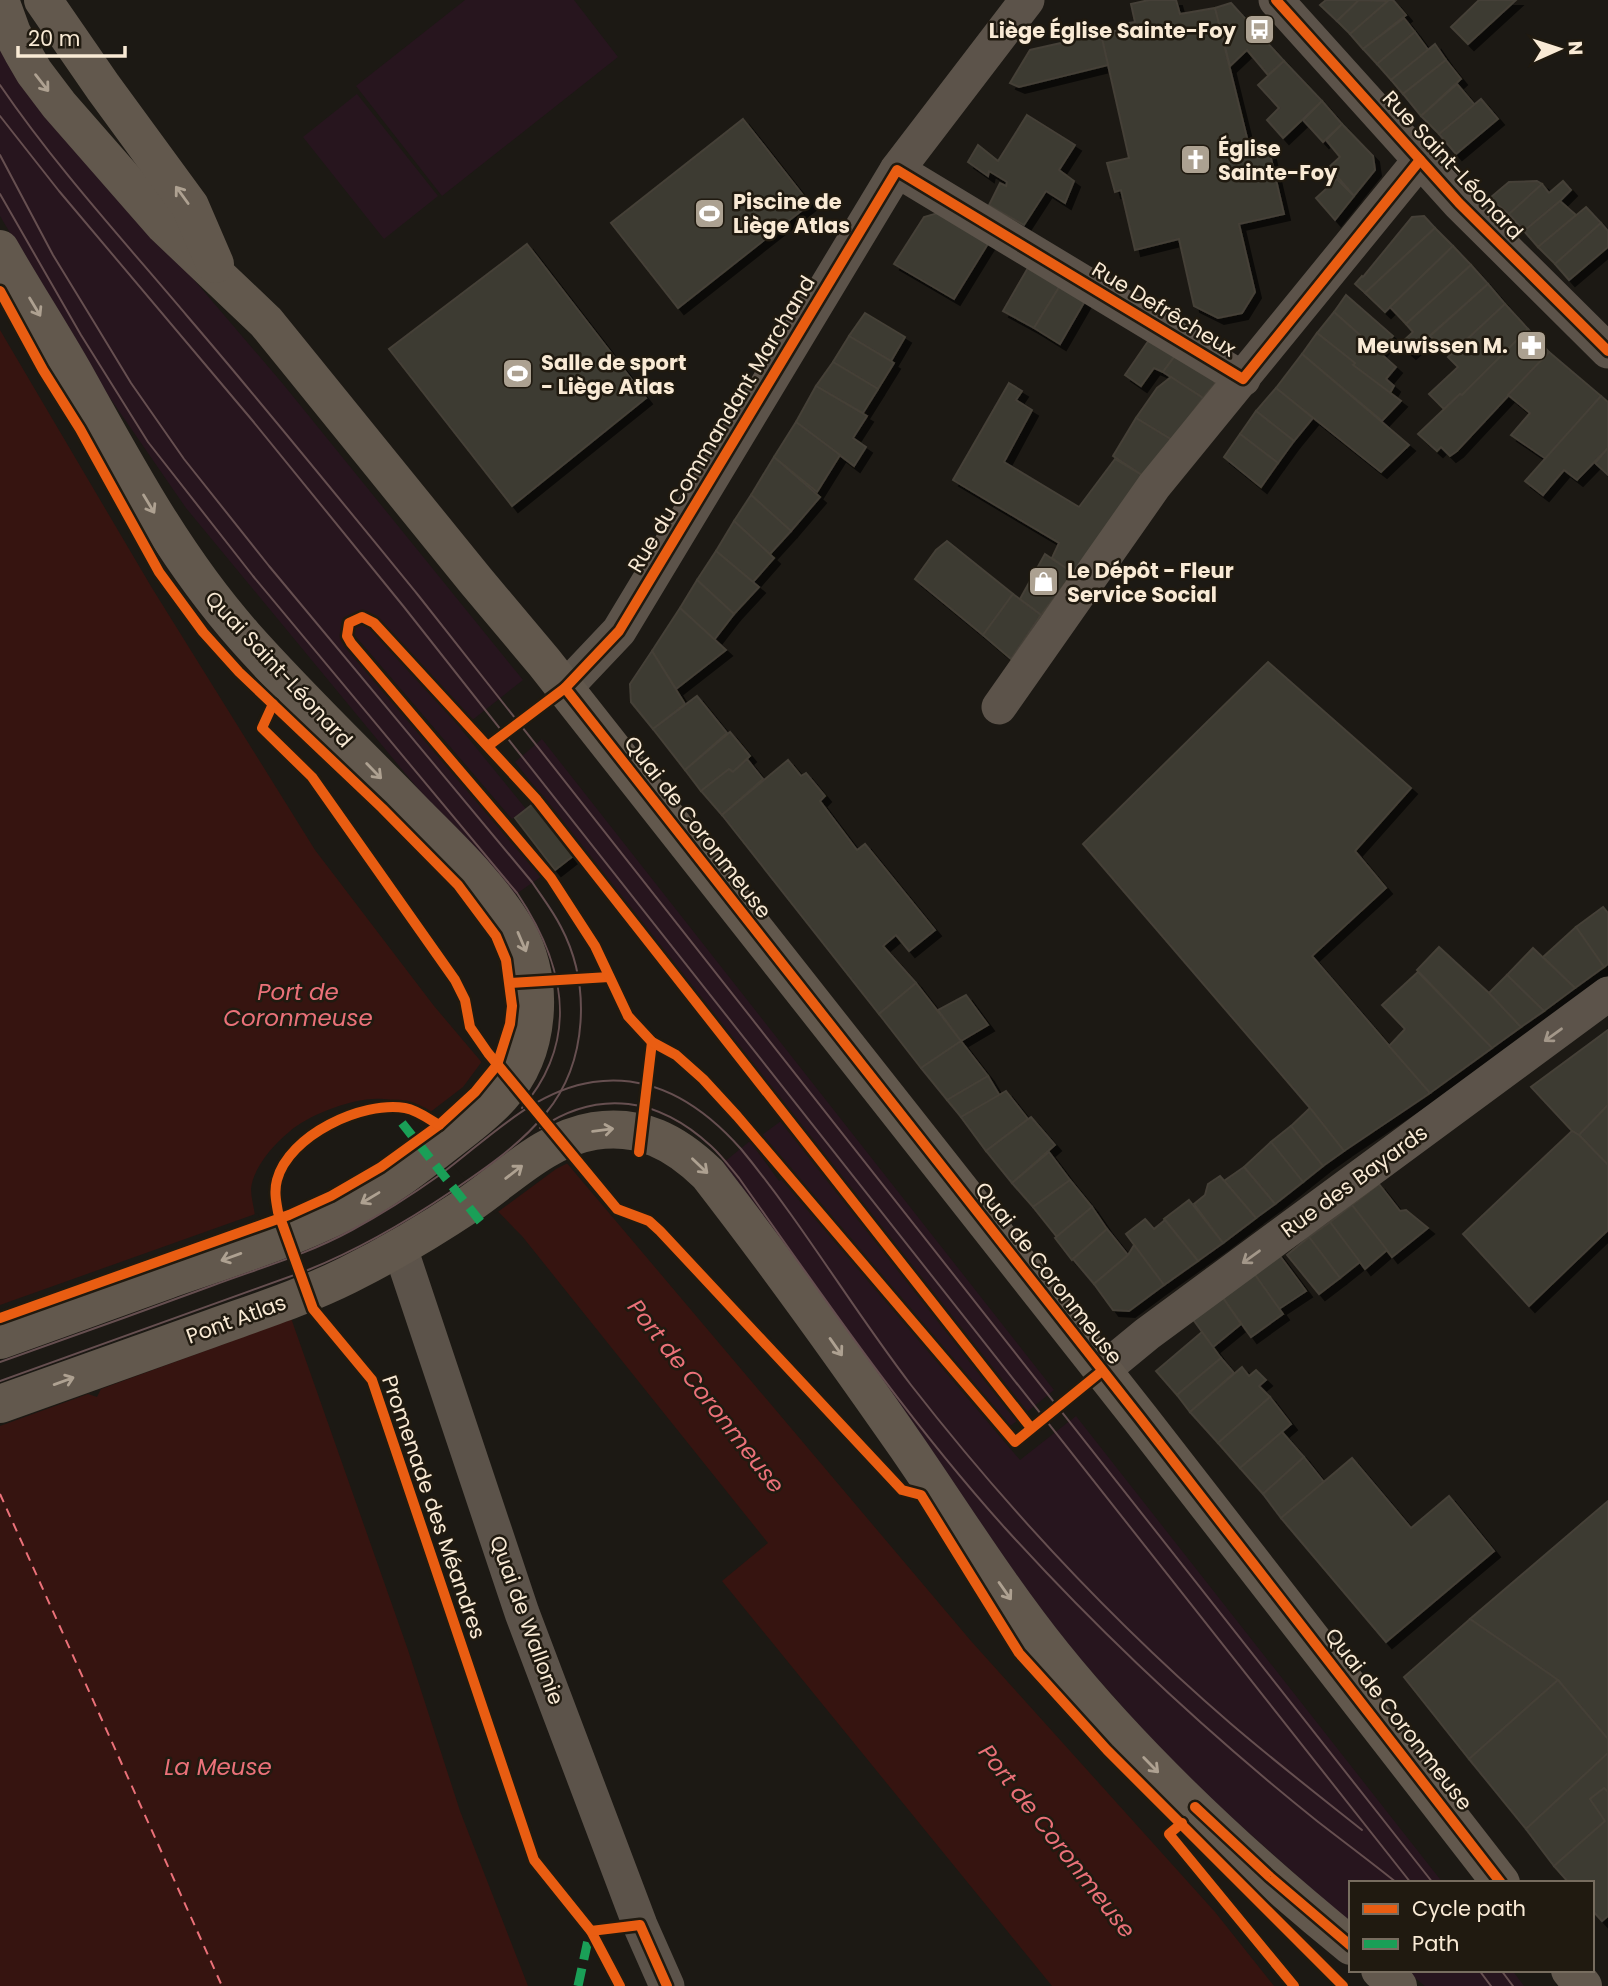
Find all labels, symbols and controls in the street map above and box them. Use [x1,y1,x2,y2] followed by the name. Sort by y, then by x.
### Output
[1242,13,1276,47] bus stop icon: Liège Église Sainte-Foy
[18,14,124,58] scale bar
[1524,14,1594,84] north arrow
[989,16,1237,45] place label: Liège Église Sainte-Foy
[28,24,81,53] text: 20 m
[1562,40,1589,56] text: N
[34,73,49,91] one-way arrow
[1376,84,1530,246] street label: Rue Saint-Léonard
[1218,134,1338,187] place label: Église Sainte-Foy
[1178,143,1212,177] church icon: Église Sainte-Foy
[175,186,189,205] one-way arrow
[733,187,850,240] place label: Piscine de Liège Atlas
[693,196,727,230] sports icon: Piscine de Liège Atlas
[1087,255,1241,363] street label: Rue Defrêcheux
[621,270,821,578] street label: Rue du Commandant Marchand
[28,297,42,317] one-way arrow
[1514,328,1548,362] pharmacy icon: Meuwissen M.
[1357,331,1508,360] place label: Meuwissen M.
[541,348,686,401] place label: Salle de sport - Liège Atlas
[501,357,535,391] sports icon: Salle de sport - Liège Atlas
[142,494,156,514] one-way arrow
[1067,556,1234,609] place label: Le Dépôt - Fleur Service Social
[1027,565,1061,599] shop icon: Le Dépôt - Fleur Service Social
[199,584,359,754] street label: Quai Saint-Léonard
[618,730,778,924] street label: Quai de Coronmeuse
[365,762,382,779] one-way arrow
[516,931,529,953] one-way arrow
[223,976,373,1034] water label: Port de Coronmeuse
[1544,1028,1563,1042] one-way arrow
[1275,1118,1433,1244] street label: Rue des Bayards
[591,1124,614,1137] one-way arrow
[691,1157,708,1174] one-way arrow
[504,1164,522,1179] one-way arrow
[969,1176,1129,1370] street label: Quai de Coronmeuse
[360,1191,380,1205] one-way arrow
[1242,1250,1261,1264] one-way arrow
[220,1252,242,1265] one-way arrow
[182,1288,290,1350] street label: Pont Atlas
[620,1292,792,1500] water label: Port de Coronmeuse
[829,1337,844,1356] one-way arrow
[375,1371,493,1643] street label: Promenade des Méandres
[53,1374,75,1386] one-way arrow
[483,1531,571,1709] street label: Quai de Wallonie
[998,1581,1012,1600] one-way arrow
[1319,1622,1479,1816] street label: Quai de Coronmeuse
[971,1737,1143,1945] water label: Port de Coronmeuse
[164,1751,272,1783] water label: La Meuse
[1142,1757,1159,1774] one-way arrow
[1349,1881,1594,1972] legend
[1412,1894,1526,1923] text: Cycle path
[1412,1929,1459,1958] text: Path

